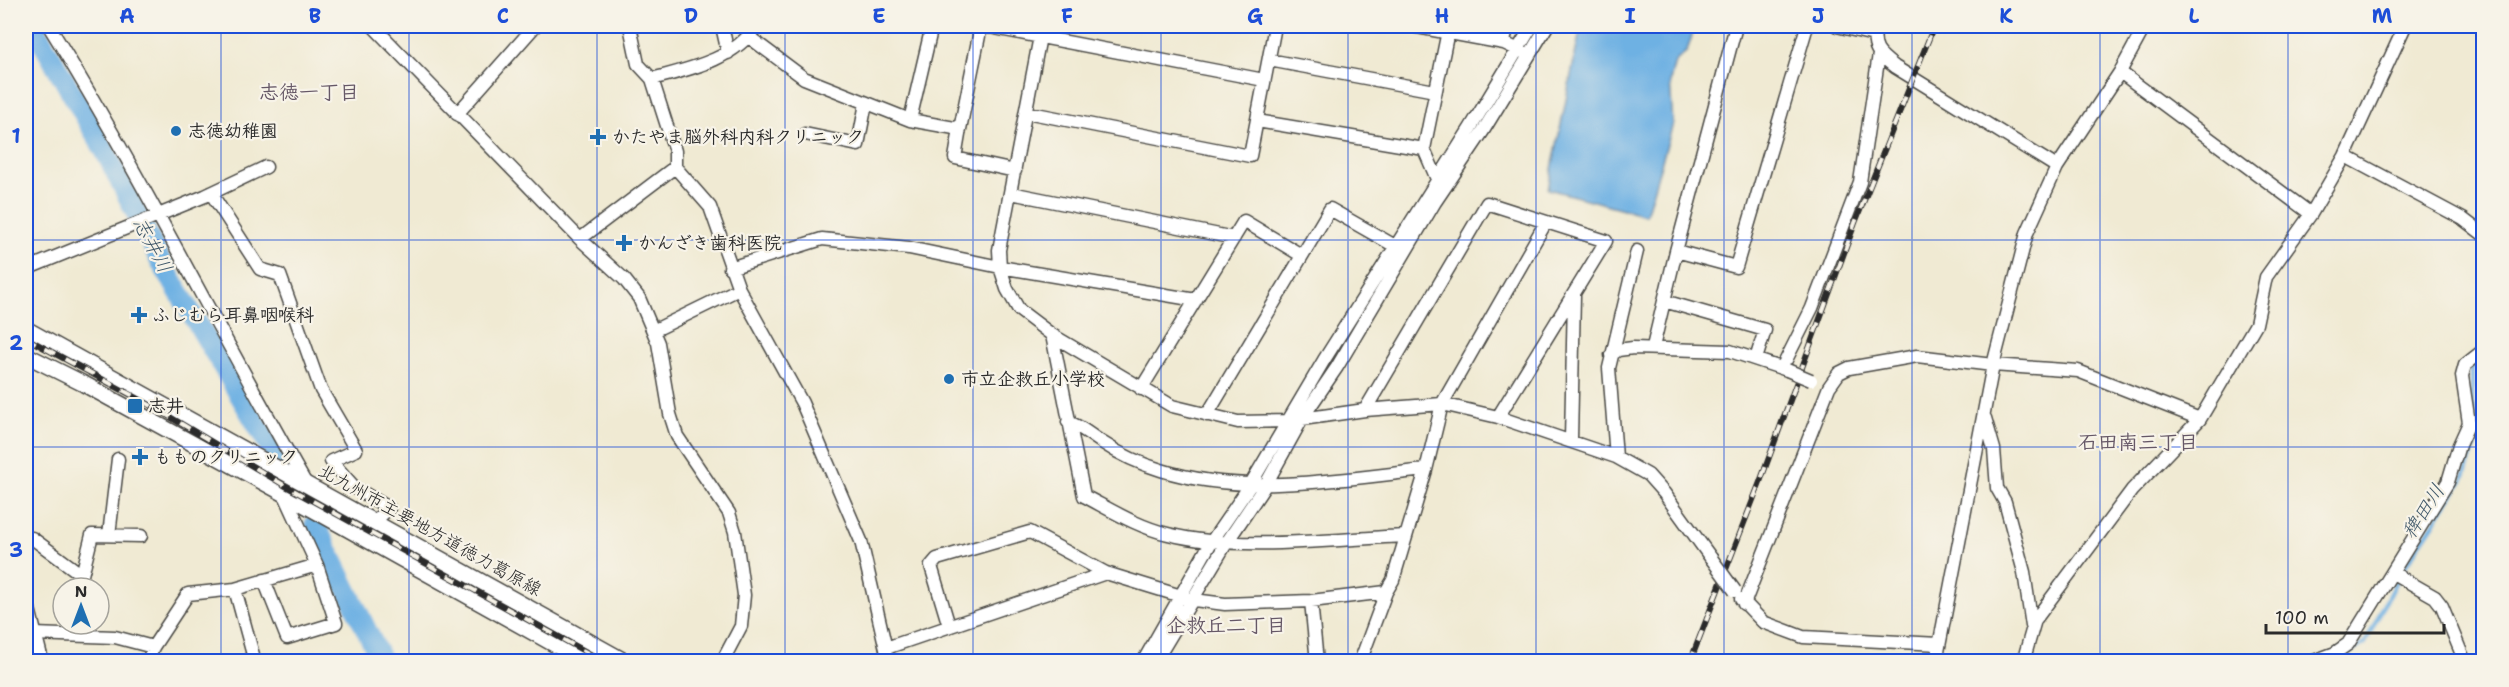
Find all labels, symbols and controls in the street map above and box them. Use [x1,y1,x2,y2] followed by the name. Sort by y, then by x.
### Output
[119,3,135,29] text: A
[309,3,321,29] text: B
[497,3,509,29] text: C
[684,3,698,29] text: D
[872,3,886,29] text: E
[1061,3,1073,29] text: F
[1247,3,1263,29] text: G
[1435,3,1449,29] text: H
[1624,3,1636,29] text: I
[1812,3,1825,29] text: J
[1999,3,2013,29] text: K
[2189,3,2200,29] text: L
[2372,3,2393,29] text: M
[259,79,359,105] district label: 志徳一丁目
[188,119,278,143] place label: 志徳幼稚園
[11,123,21,149] text: 1
[169,124,183,138] marker: 志徳幼稚園
[612,125,864,149] place label: かたやま脳外科内科クリニック
[589,128,607,146] marker: かたやま脳外科内科クリニック
[127,212,179,278] water label: 志井川
[638,231,782,255] place label: かんざき歯科医院
[615,234,633,252] marker: かんざき歯科医院
[152,303,314,327] place label: ふじむら耳鼻咽喉科
[130,306,148,324] marker: ふじむら耳鼻咽喉科
[9,330,23,356] text: 2
[961,367,1105,391] place label: 市立企救丘小学校
[942,372,956,386] marker: 市立企救丘小学校
[148,394,184,418] place label: 志井
[126,397,144,415] marker: 志井
[2078,429,2198,455] district label: 石田南三丁目
[154,445,298,469] place label: もものクリニック
[131,448,149,466] marker: もものクリニック
[314,458,546,602] street label: 北九州市主要地方道徳力葛原線
[2396,479,2450,543] water label: 稗田川
[9,537,23,563] text: 3
[51,576,111,636] north arrow
[75,581,87,602] text: N
[2266,597,2444,635] scale bar
[2275,606,2329,630] text: 100 m
[1166,612,1286,638] district label: 企救丘二丁目

